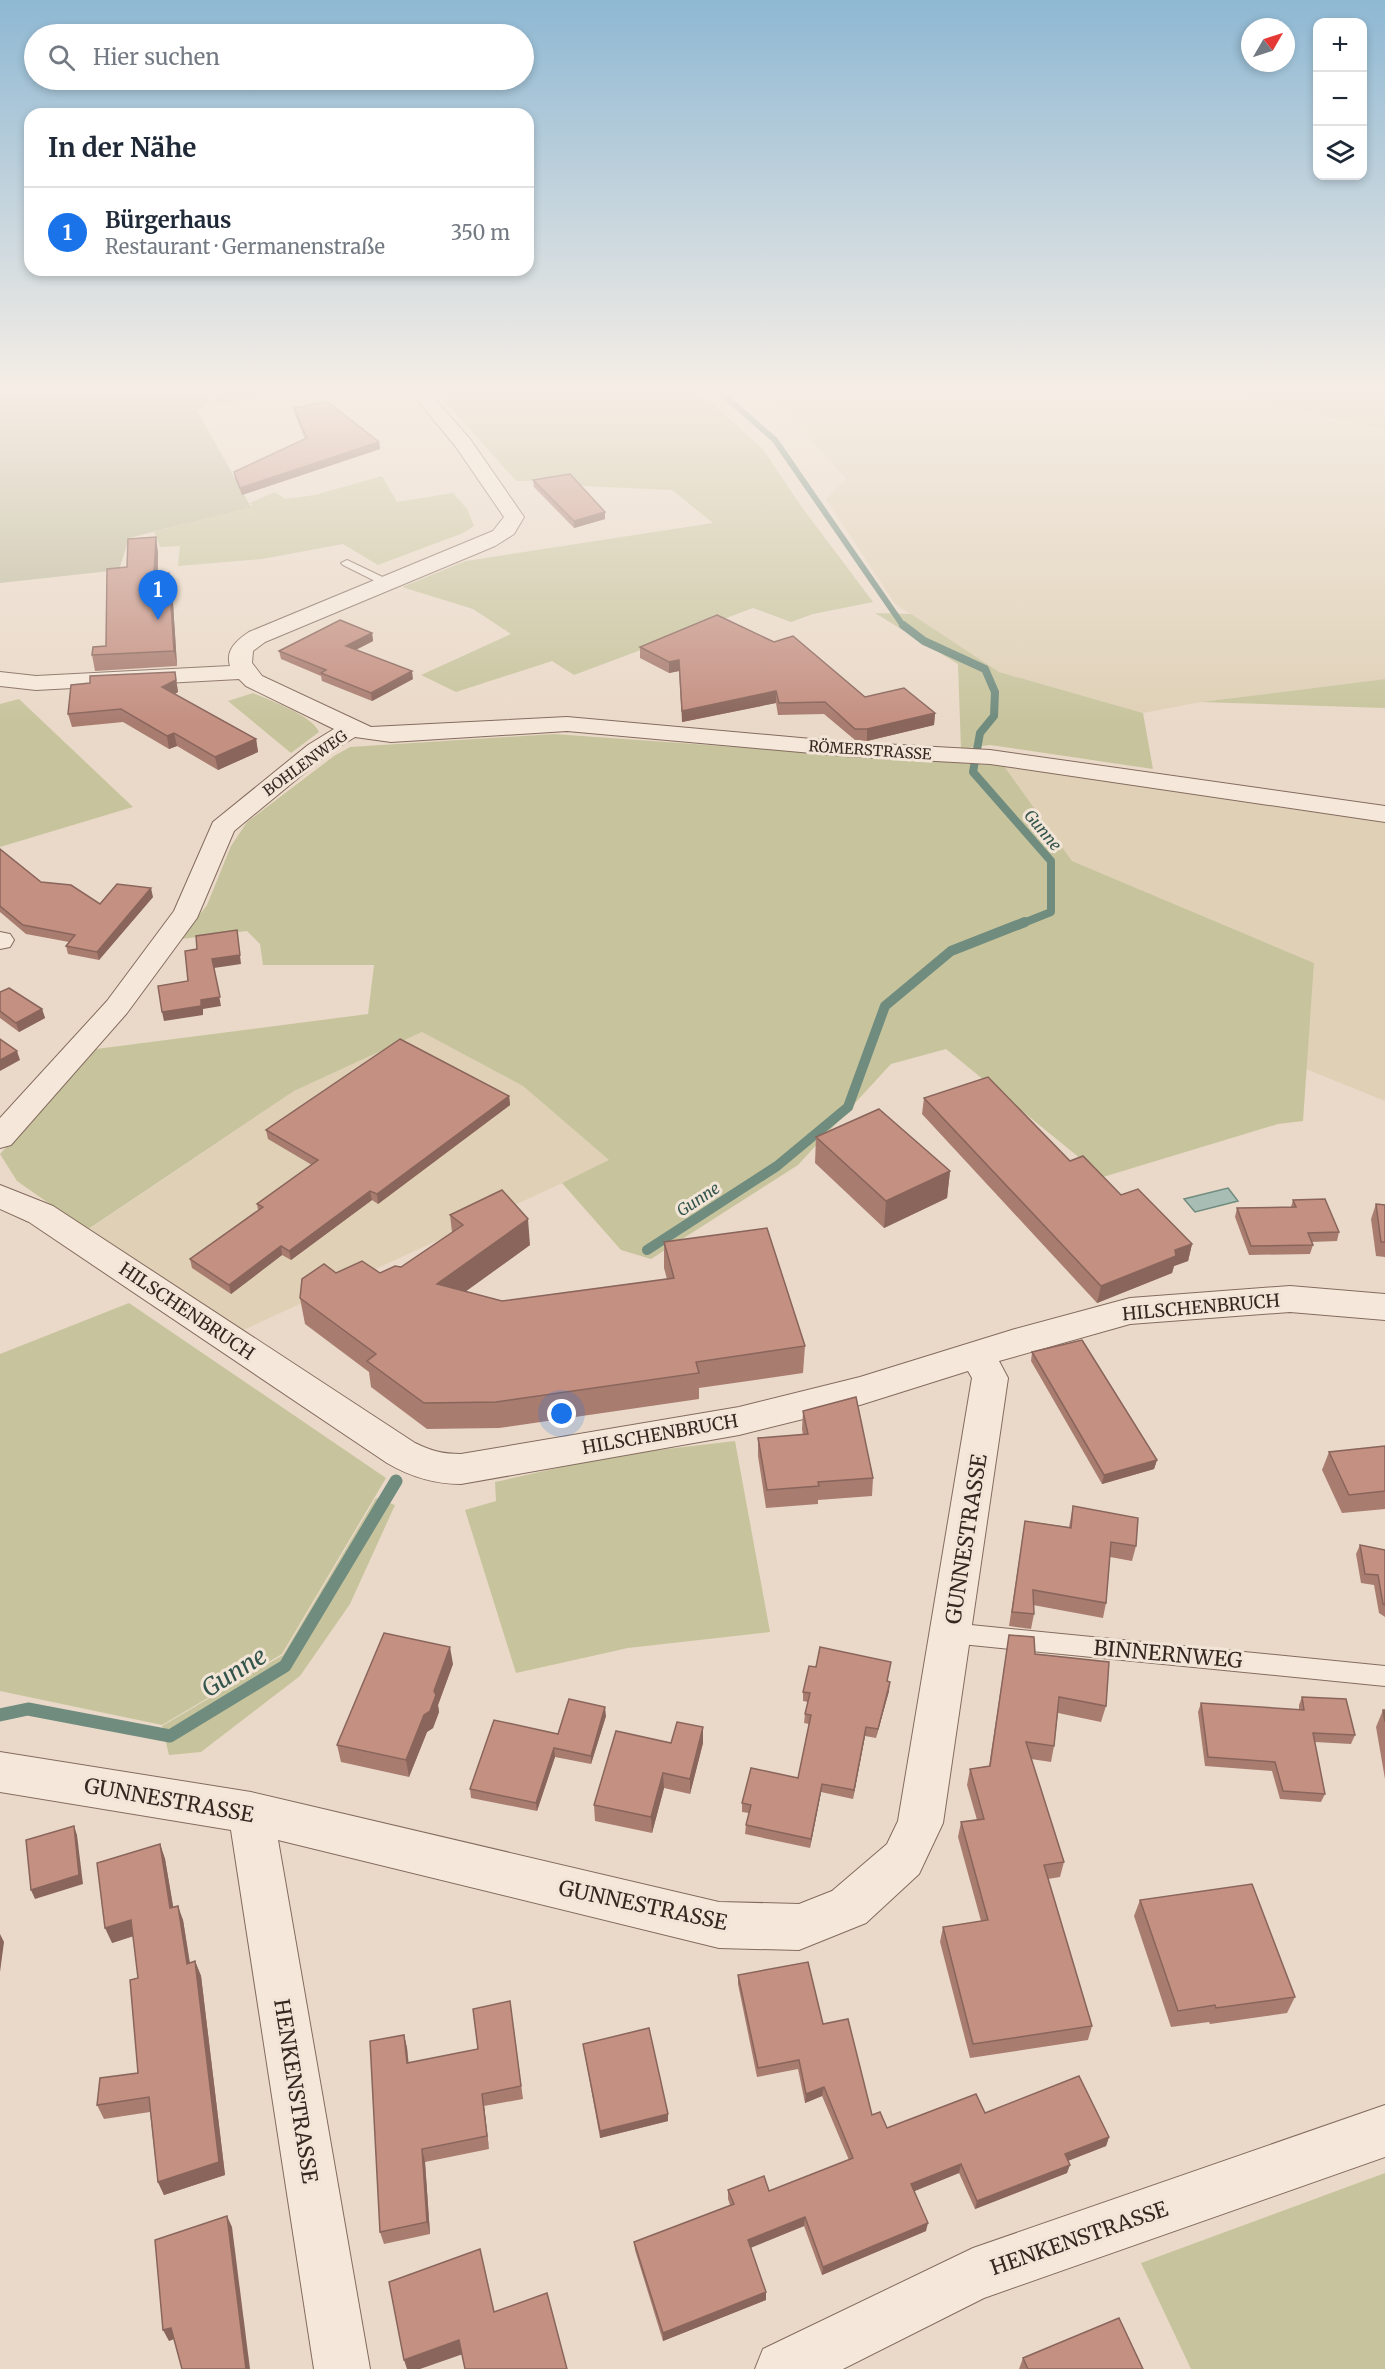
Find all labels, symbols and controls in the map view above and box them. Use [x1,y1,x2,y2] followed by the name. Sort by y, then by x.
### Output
[1241,18,1295,72] north arrow
[1313,18,1367,180] map controls
[1313,18,1367,72] button: +
[24,24,534,90] search box
[45,41,78,74] icon: search
[93,43,220,71] text: Hier suchen
[1313,72,1367,126] button: −
[1313,126,1367,180] button: layers
[48,131,196,164] text: In der Nähe
[105,206,231,234] text: Bürgerhaus
[63,220,72,245] text: 1
[451,220,510,245] text: 350 m
[105,234,385,259] text: Restaurant · Germanenstraße
[138,570,178,620] pin: 1
[259,726,351,800] street label: BOHLENWEG
[808,735,933,764] street label: RÖMERSTRASSE
[1020,805,1066,855] water label: Gunne
[673,1178,723,1220] water label: Gunne
[115,1257,259,1365] street label: HILSCHENBRUCH
[1121,1289,1281,1325] street label: HILSCHENBRUCH
[547,1399,576,1428] your location
[580,1409,740,1459] street label: HILSCHENBRUCH
[939,1451,993,1626] street label: GUNNESTRASSE
[1092,1634,1244,1674] street label: BINNERNWEG
[196,1640,272,1704] water label: Gunne
[82,1772,257,1828] street label: GUNNESTRASSE
[556,1874,730,1936] street label: GUNNESTRASSE
[268,1997,324,2186] street label: HENKENSTRASSE
[987,2195,1172,2281] street label: HENKENSTRASSE

